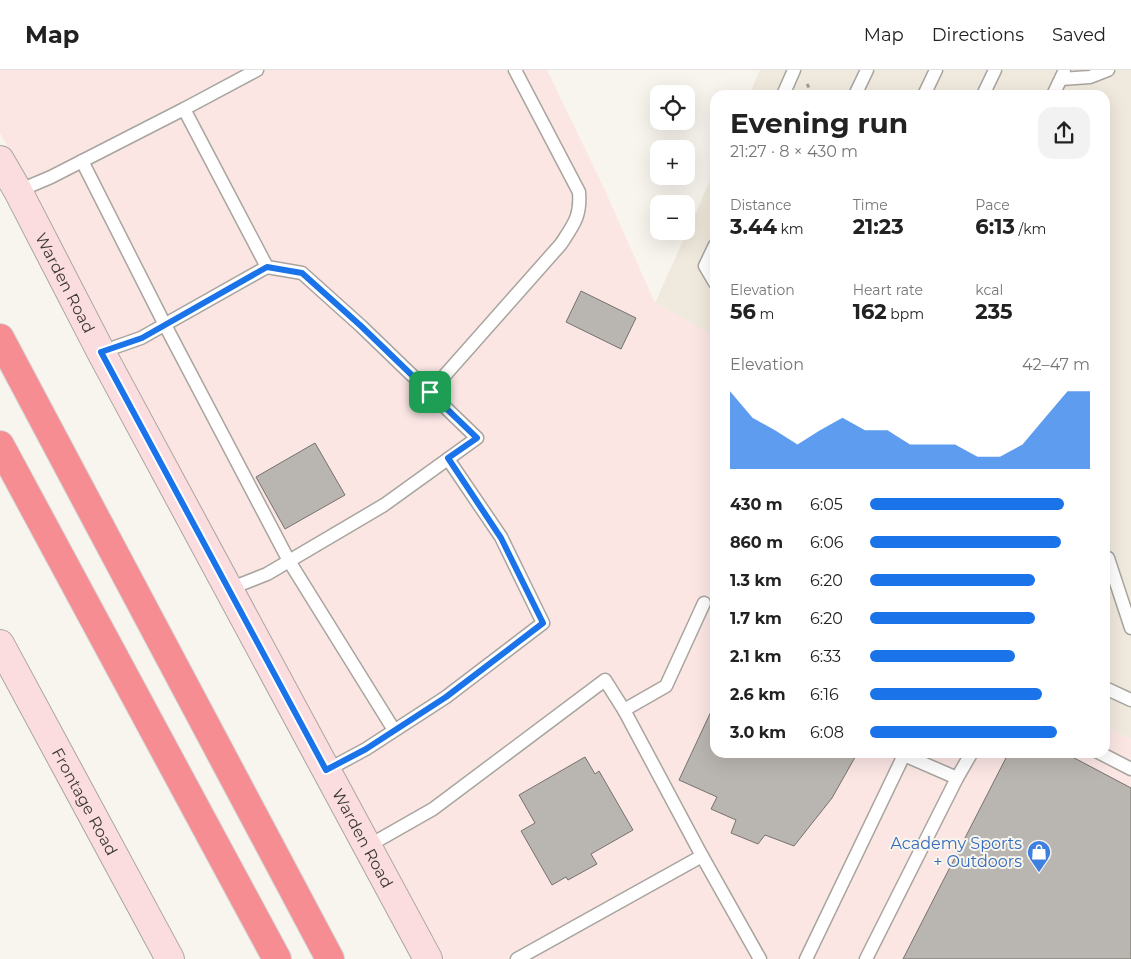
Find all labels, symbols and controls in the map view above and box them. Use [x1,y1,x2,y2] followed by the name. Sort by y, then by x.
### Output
[25,20,79,49] text: Map
[864,24,904,46] text: Map
[932,24,1024,46] text: Directions
[1052,24,1106,46] text: Saved
[650,85,695,240] map controls
[650,85,695,130] button: locate
[730,106,908,140] text: Evening run
[1038,107,1090,159] button: share
[650,140,695,185] button: +
[730,142,858,161] text: 21:27 · 8 × 430 m
[650,195,695,240] button: −
[730,196,792,214] text: Distance
[853,196,888,214] text: Time
[975,196,1010,214] text: Pace
[730,214,777,239] text: 3.44
[853,214,904,239] text: 21:23
[975,214,1015,239] text: 6:13
[777,220,804,238] text: km
[1015,220,1046,238] text: /km
[32,229,99,336] street label: Warden Road
[730,281,795,299] text: Elevation
[853,281,923,299] text: Heart rate
[975,281,1003,299] text: kcal
[730,299,756,324] text: 56
[853,299,887,324] text: 162
[975,299,1012,324] text: 235
[756,305,774,323] text: m
[887,305,924,323] text: bpm
[730,355,804,374] text: Elevation
[1022,355,1090,374] text: 42–47 m
[409,371,451,413] pin
[416,378,444,406] icon: arrive
[730,495,783,514] text: 430 m
[810,495,843,514] text: 6:05
[730,533,783,552] text: 860 m
[810,533,843,552] text: 6:06
[730,571,782,590] text: 1.3 km
[810,571,843,590] text: 6:20
[730,609,782,628] text: 1.7 km
[810,609,843,628] text: 6:20
[730,647,782,666] text: 2.1 km
[810,647,841,666] text: 6:33
[730,685,786,704] text: 2.6 km
[810,685,839,704] text: 6:16
[730,723,786,742] text: 3.0 km
[810,723,844,742] text: 6:08
[48,744,122,859] street label: Frontage Road
[328,785,397,891] street label: Warden Road
[890,834,1022,871] place label: Academy Sports + Outdoors
[1026,839,1052,873] shop icon: Academy Sports + Outdoors

